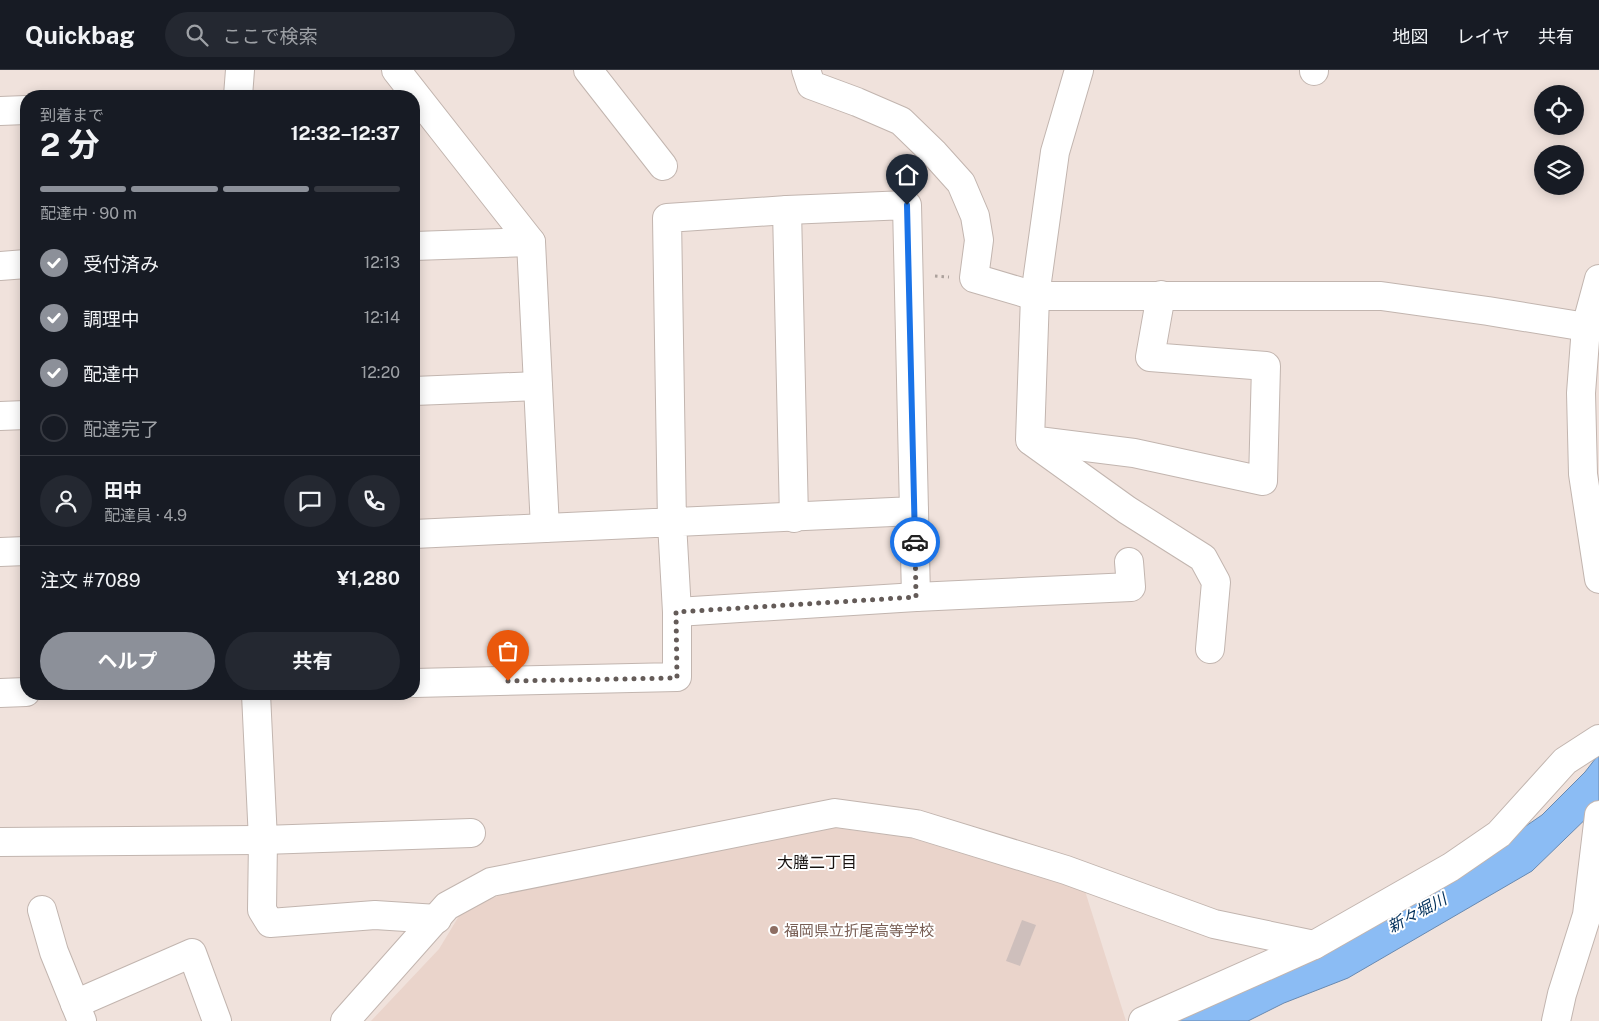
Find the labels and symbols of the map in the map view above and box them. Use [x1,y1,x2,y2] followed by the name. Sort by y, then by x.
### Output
[886,154,928,205] pin
[890,517,940,567] courier
[487,630,529,681] pin
[777,853,857,872] district label: 大膳二丁目
[1384,889,1451,936] water label: 新々堀川
[784,922,934,939] place label: 福岡県立折尾高等学校
[768,924,780,936] marker: 福岡県立折尾高等学校

